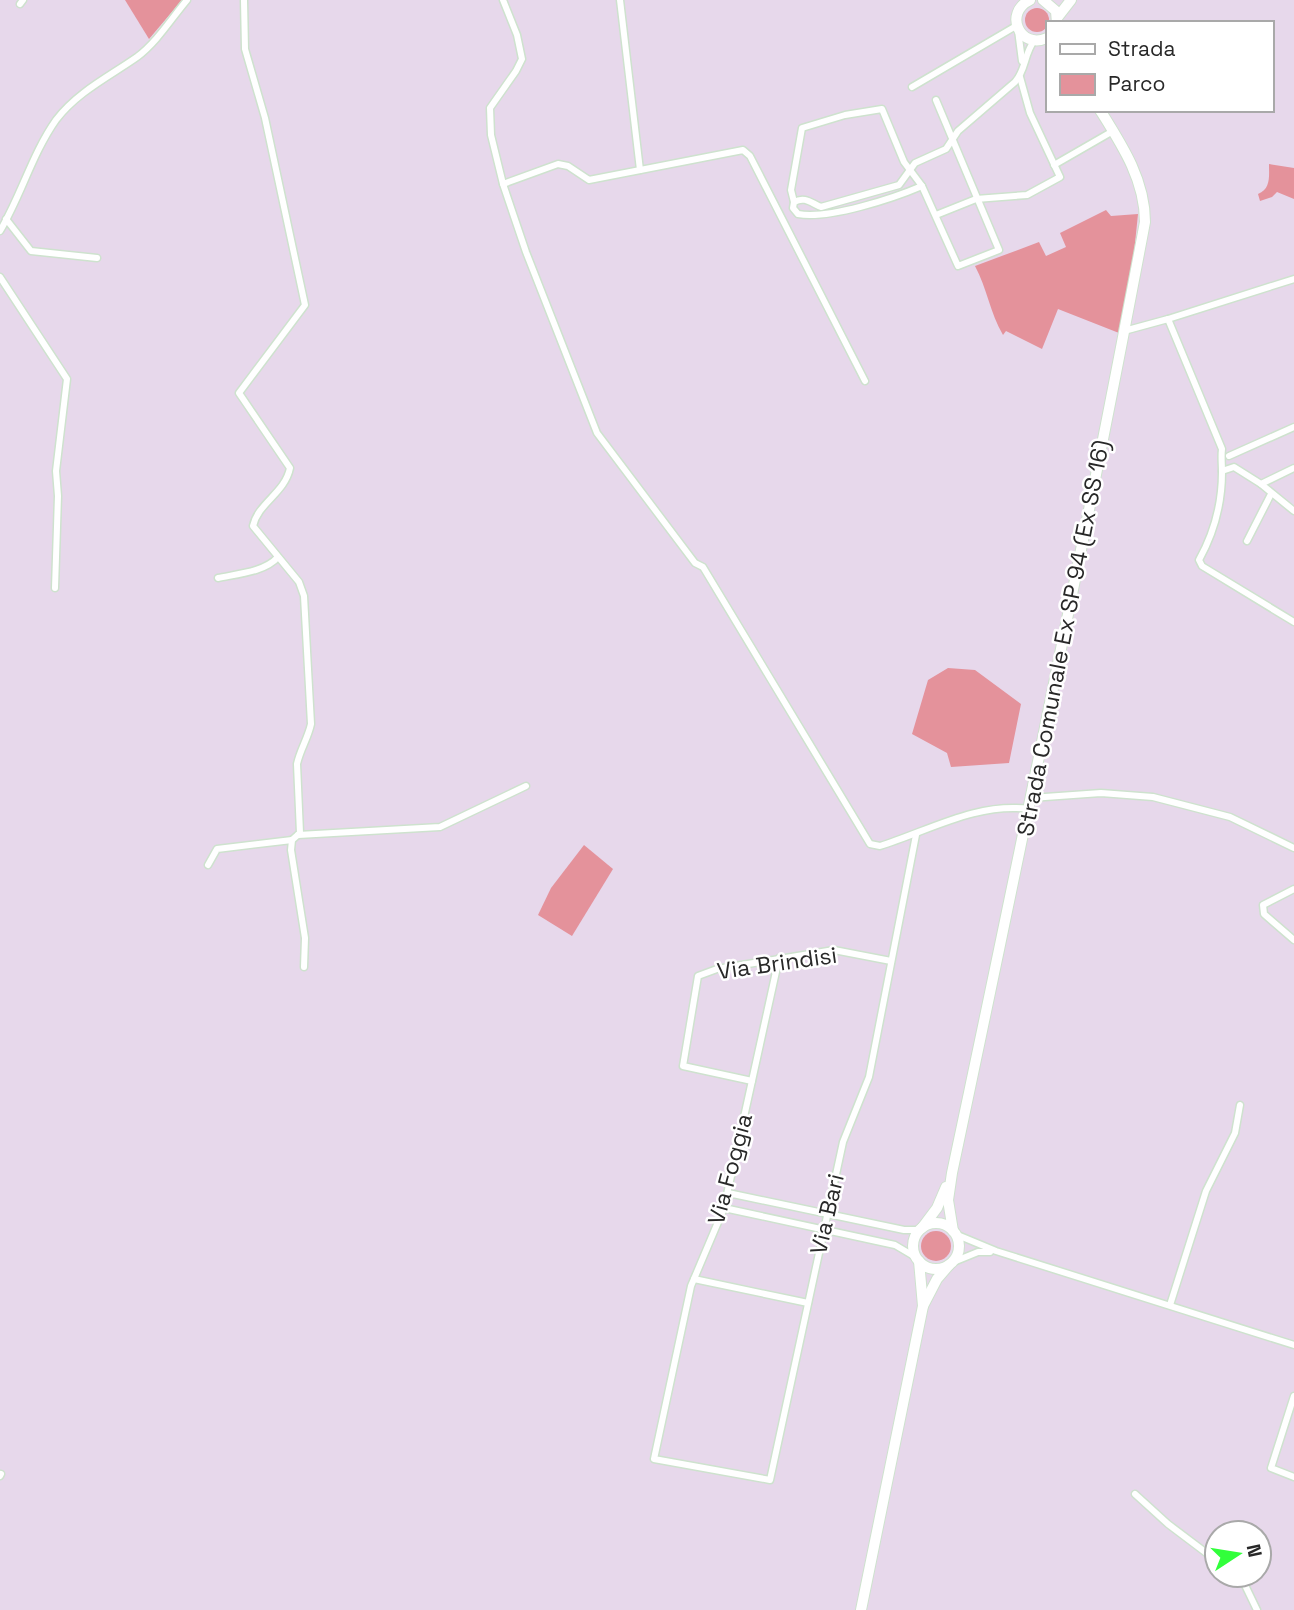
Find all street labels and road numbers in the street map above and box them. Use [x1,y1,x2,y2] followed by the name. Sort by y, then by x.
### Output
[1010,437,1116,839] street label: Strada Comunale Ex SP 94 (Ex SS 16)
[715,940,839,986] street label: Via Brindisi
[701,1110,759,1228] street label: Via Foggia
[803,1171,851,1257] street label: Via Bari

